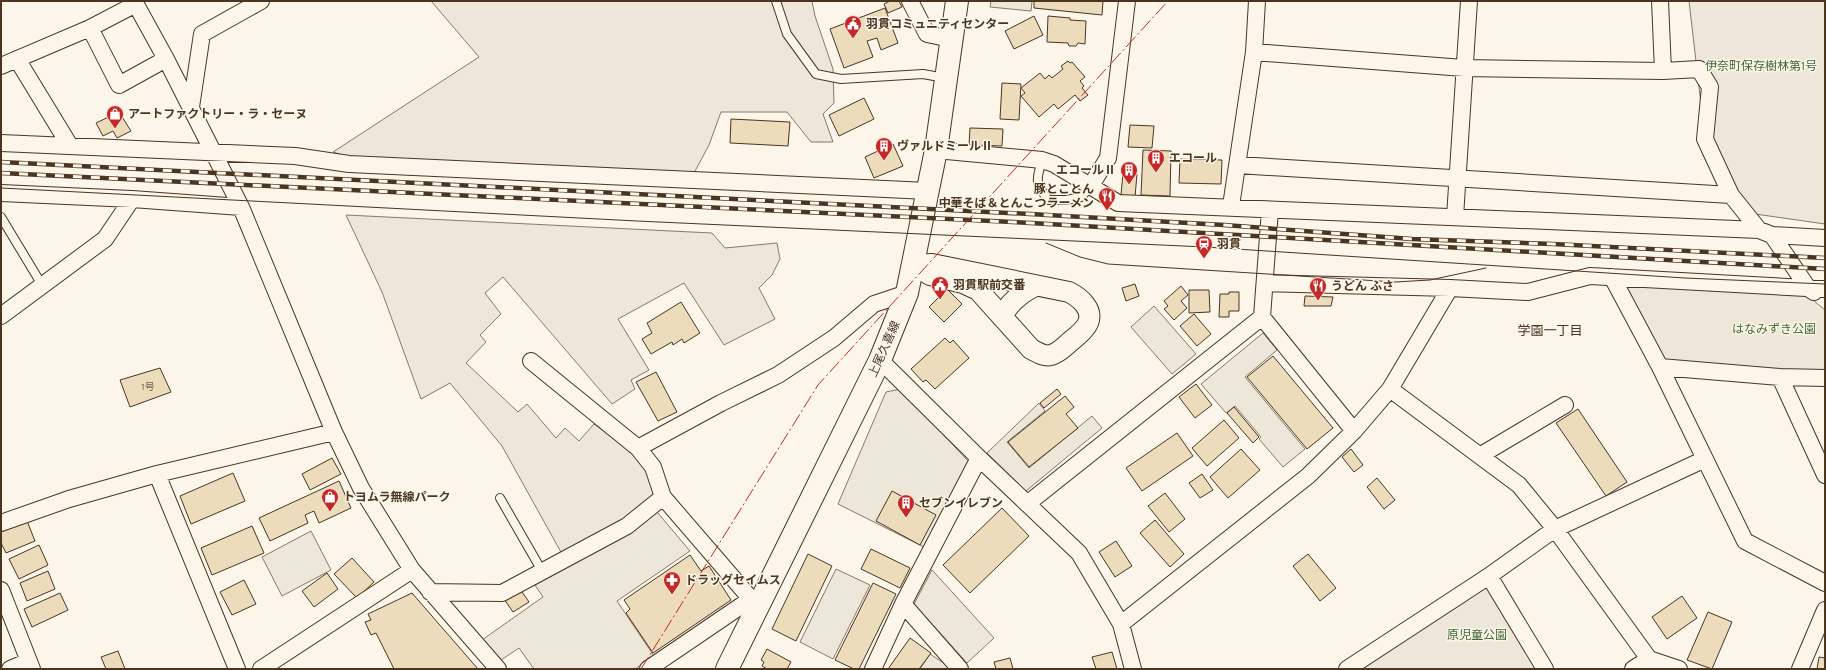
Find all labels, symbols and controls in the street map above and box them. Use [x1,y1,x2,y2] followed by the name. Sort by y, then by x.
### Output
[843,14,863,39] public building icon: 羽貫コミュニティセンター
[866,17,1009,31] place label: 羽貫コミュニティセンター
[1705,59,1817,73] park label: 伊奈町保存樹林第1号
[105,104,125,129] shop icon: アートファクトリー・ラ・セーヌ
[128,107,307,121] place label: アートファクトリー・ラ・セーヌ
[874,136,894,161] building icon: ヴァルドミールⅡ
[897,139,993,153] place label: ヴァルドミールⅡ
[1146,148,1166,173] building icon: エコール
[1169,151,1217,165] place label: エコール
[1119,160,1139,185] building icon: エコールⅡ
[1056,163,1116,177] place label: エコールⅡ
[938,182,1094,210] place label: 豚とことん 中華そば＆とんこつラーメン
[1097,186,1117,211] restaurant icon: 豚とことん 中華そば＆とんこつラーメン
[1194,234,1214,259] station icon: 羽貫
[1217,237,1241,251] place label: 羽貫
[930,275,950,300] public building icon: 羽貫駅前交番
[1308,276,1328,301] restaurant icon: うどん ふさ
[953,278,1026,292] place label: 羽貫駅前交番
[1331,279,1394,293] place label: うどん ふさ
[865,319,903,379] street label: 上尾久喜線
[1732,322,1816,336] park label: はなみずき公園
[1517,323,1583,338] district label: 学園一丁目
[141,381,155,393] house number: 1号
[320,487,340,512] shop icon: トヨムラ無線パーク
[343,490,450,504] place label: トヨムラ無線パーク
[896,493,916,518] building icon: セブンイレブン
[919,496,1003,510] place label: セブンイレブン
[662,570,682,595] pharmacy icon: ドラッグセイムス
[685,573,781,587] place label: ドラッグセイムス
[1447,628,1507,642] park label: 原児童公園

